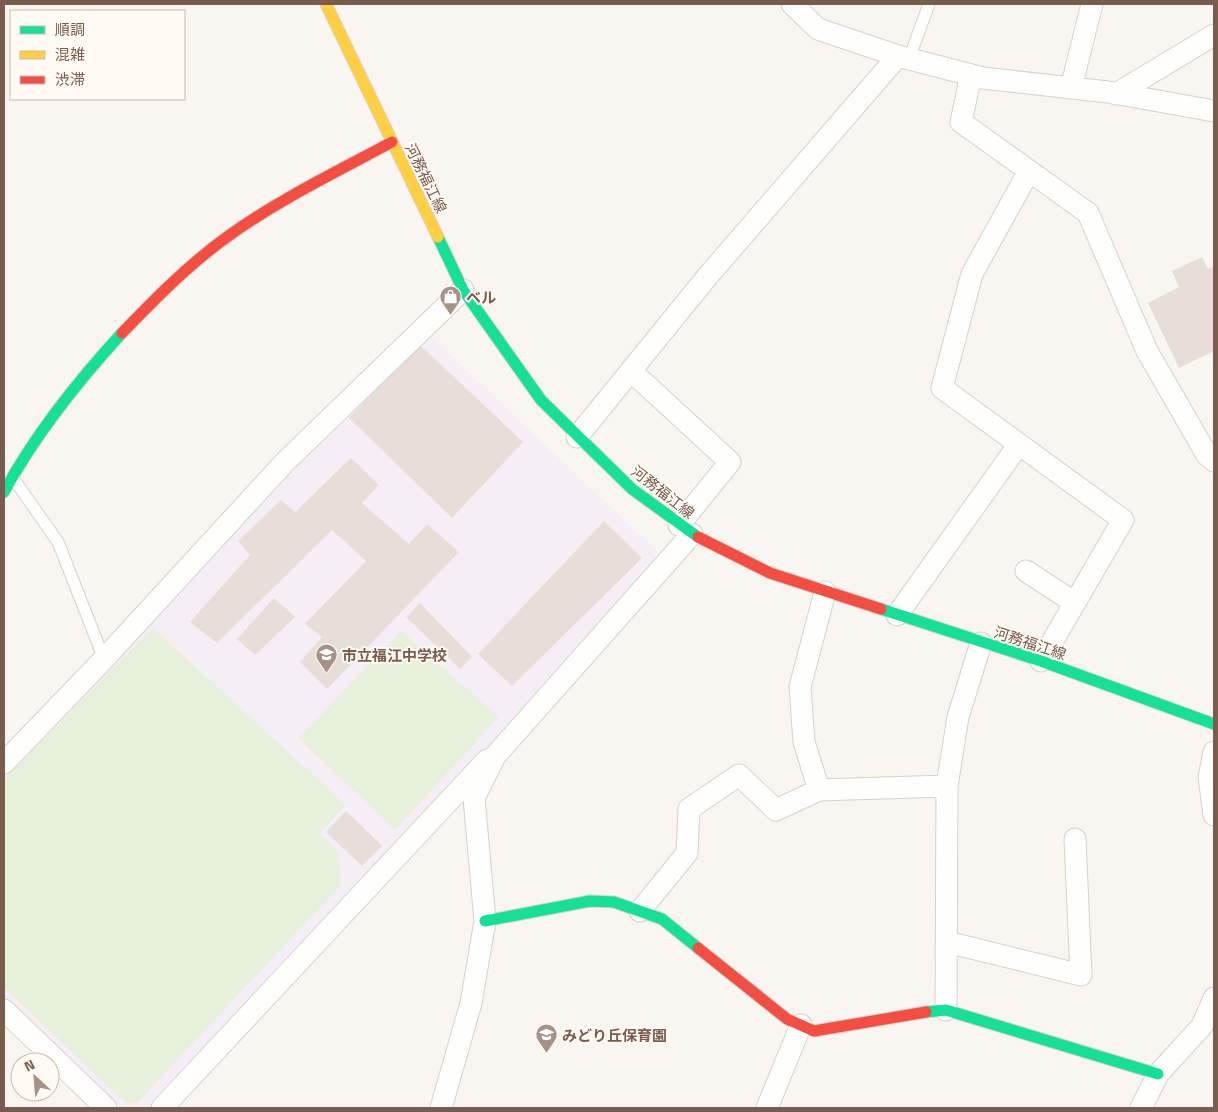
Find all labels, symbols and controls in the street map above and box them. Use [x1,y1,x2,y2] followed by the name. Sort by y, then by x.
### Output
[10,10,185,100] legend
[55,18,85,41] text: 順調
[55,43,85,66] text: 混雑
[55,68,85,91] text: 渋滞
[399,139,453,217] street label: 河務福江線
[438,285,462,316] shop icon: ベル
[466,286,496,309] place label: ベル
[626,460,700,524] street label: 河務福江線
[991,620,1069,666] street label: 河務福江線
[314,643,338,674] school or university icon: 市立福江中学校
[342,644,447,667] place label: 市立福江中学校
[534,1023,558,1054] school or university icon: みどり丘保育園
[562,1024,667,1047] place label: みどり丘保育園
[10,1052,60,1102] north arrow
[20,1053,38,1076] text: N

